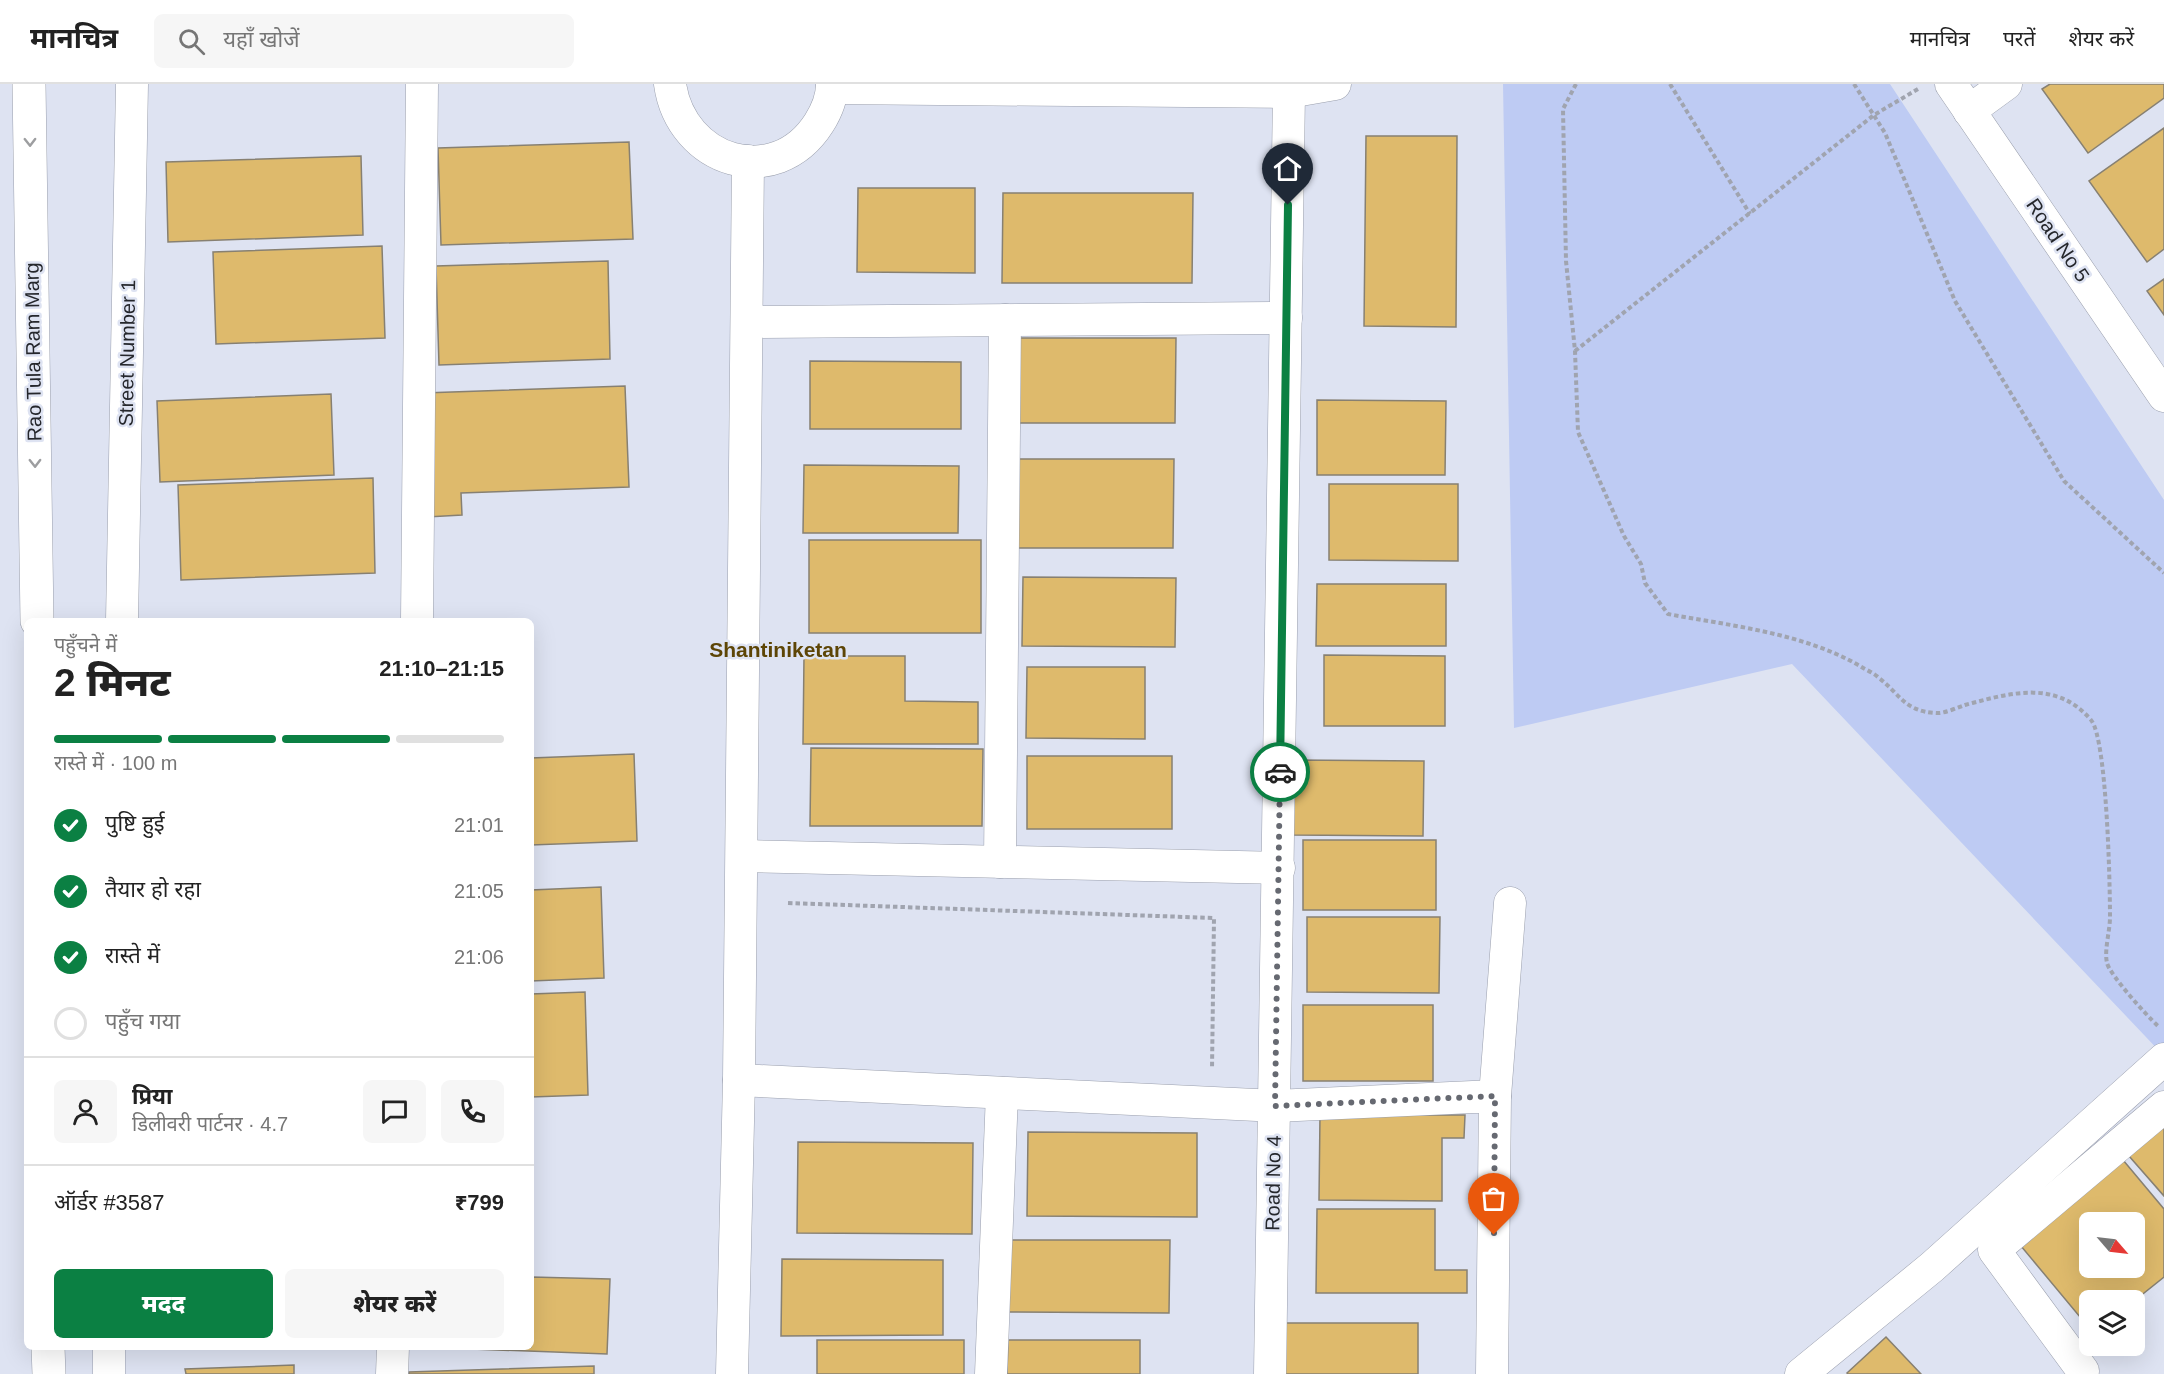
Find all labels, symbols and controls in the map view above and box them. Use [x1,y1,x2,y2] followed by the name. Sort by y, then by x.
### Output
[154,14,574,68] search box
[30,23,118,54] text: मानचित्र
[175,25,208,58] icon: search
[223,27,300,52] text: यहाँ खोजें
[1910,27,1970,50] text: मानचित्र
[2003,27,2035,50] text: परतें
[2068,27,2134,50] text: शेयर करें
[24,138,36,147] one-way arrow
[1262,143,1313,205] pin
[1271,152,1304,185] icon: home
[2022,194,2094,286] street label: Road No 5
[20,262,46,442] street label: Rao Tula Ram Marg
[115,279,139,427] street label: Street Number 1
[29,459,41,468] one-way arrow
[54,634,117,656] text: पहुँचने में
[709,638,847,661] district label: Shantiniketan
[379,656,504,681] text: 21:10–21:15
[54,661,171,704] text: 2 मिनट
[1250,742,1310,802] courier
[54,752,177,774] text: रास्ते में · 100 m
[1264,756,1297,789] icon: car
[54,809,87,842] icon: check
[105,811,165,836] text: पुष्टि हुई
[454,814,504,836] text: 21:01
[54,875,87,908] icon: check
[105,877,201,902] text: तैयार हो रहा
[454,880,504,902] text: 21:05
[54,941,87,974] icon: check
[105,943,160,968] text: रास्ते में
[454,946,504,968] text: 21:06
[105,1009,180,1034] text: पहुँच गया
[54,1080,117,1143] button: person
[363,1080,426,1143] button: chat
[441,1080,504,1143] button: phone
[132,1084,172,1109] text: प्रिया
[132,1113,288,1135] text: डिलीवरी पार्टनर · 4.7
[1261,1135,1285,1231] street label: Road No 4
[1468,1173,1519,1235] pin
[1477,1182,1510,1215] icon: bag
[54,1190,165,1215] text: ऑर्डर #3587
[455,1190,504,1215] text: ₹799
[2079,1212,2145,1278] north arrow
[2079,1212,2145,1356] map controls
[54,1269,273,1338] button: मदद
[285,1269,504,1338] button: शेयर करें
[2079,1290,2145,1356] button: layers

